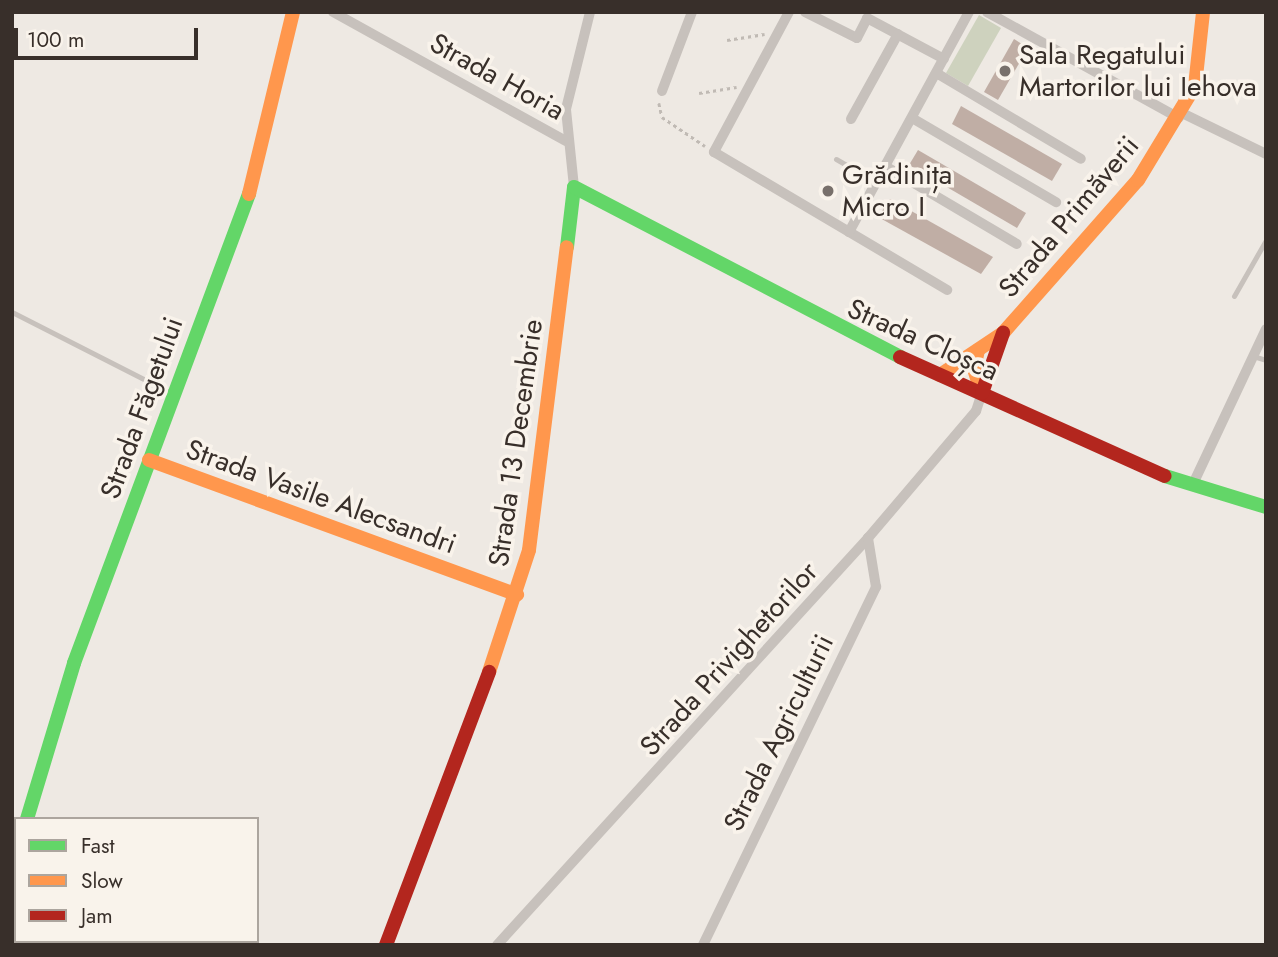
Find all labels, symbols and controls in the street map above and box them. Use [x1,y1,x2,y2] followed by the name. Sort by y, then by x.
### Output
[18,14,201,58] scale bar
[27,25,84,55] text: 100 m
[424,26,570,128] street label: Strada Horia
[1019,38,1257,104] place label: Sala Regatului Martorilor lui Iehova
[997,63,1013,79] marker: Sala Regatului Martorilor lui Iehova
[992,129,1146,305] street label: Strada Primăverii
[842,158,952,224] place label: Grădinița Micro I
[820,183,836,199] marker: Grădinița Micro I
[842,292,1004,388] street label: Strada Cloșca
[94,313,190,503] street label: Strada Făgetului
[482,317,550,569] street label: Strada 13 Decembrie
[181,432,461,562] street label: Strada Vasile Alecsandri
[633,555,825,763] street label: Strada Privighetorilor
[717,629,841,837] street label: Strada Agriculturii
[14,817,259,943] legend
[81,831,114,861] text: Fast
[81,866,123,896] text: Slow
[81,901,113,931] text: Jam

